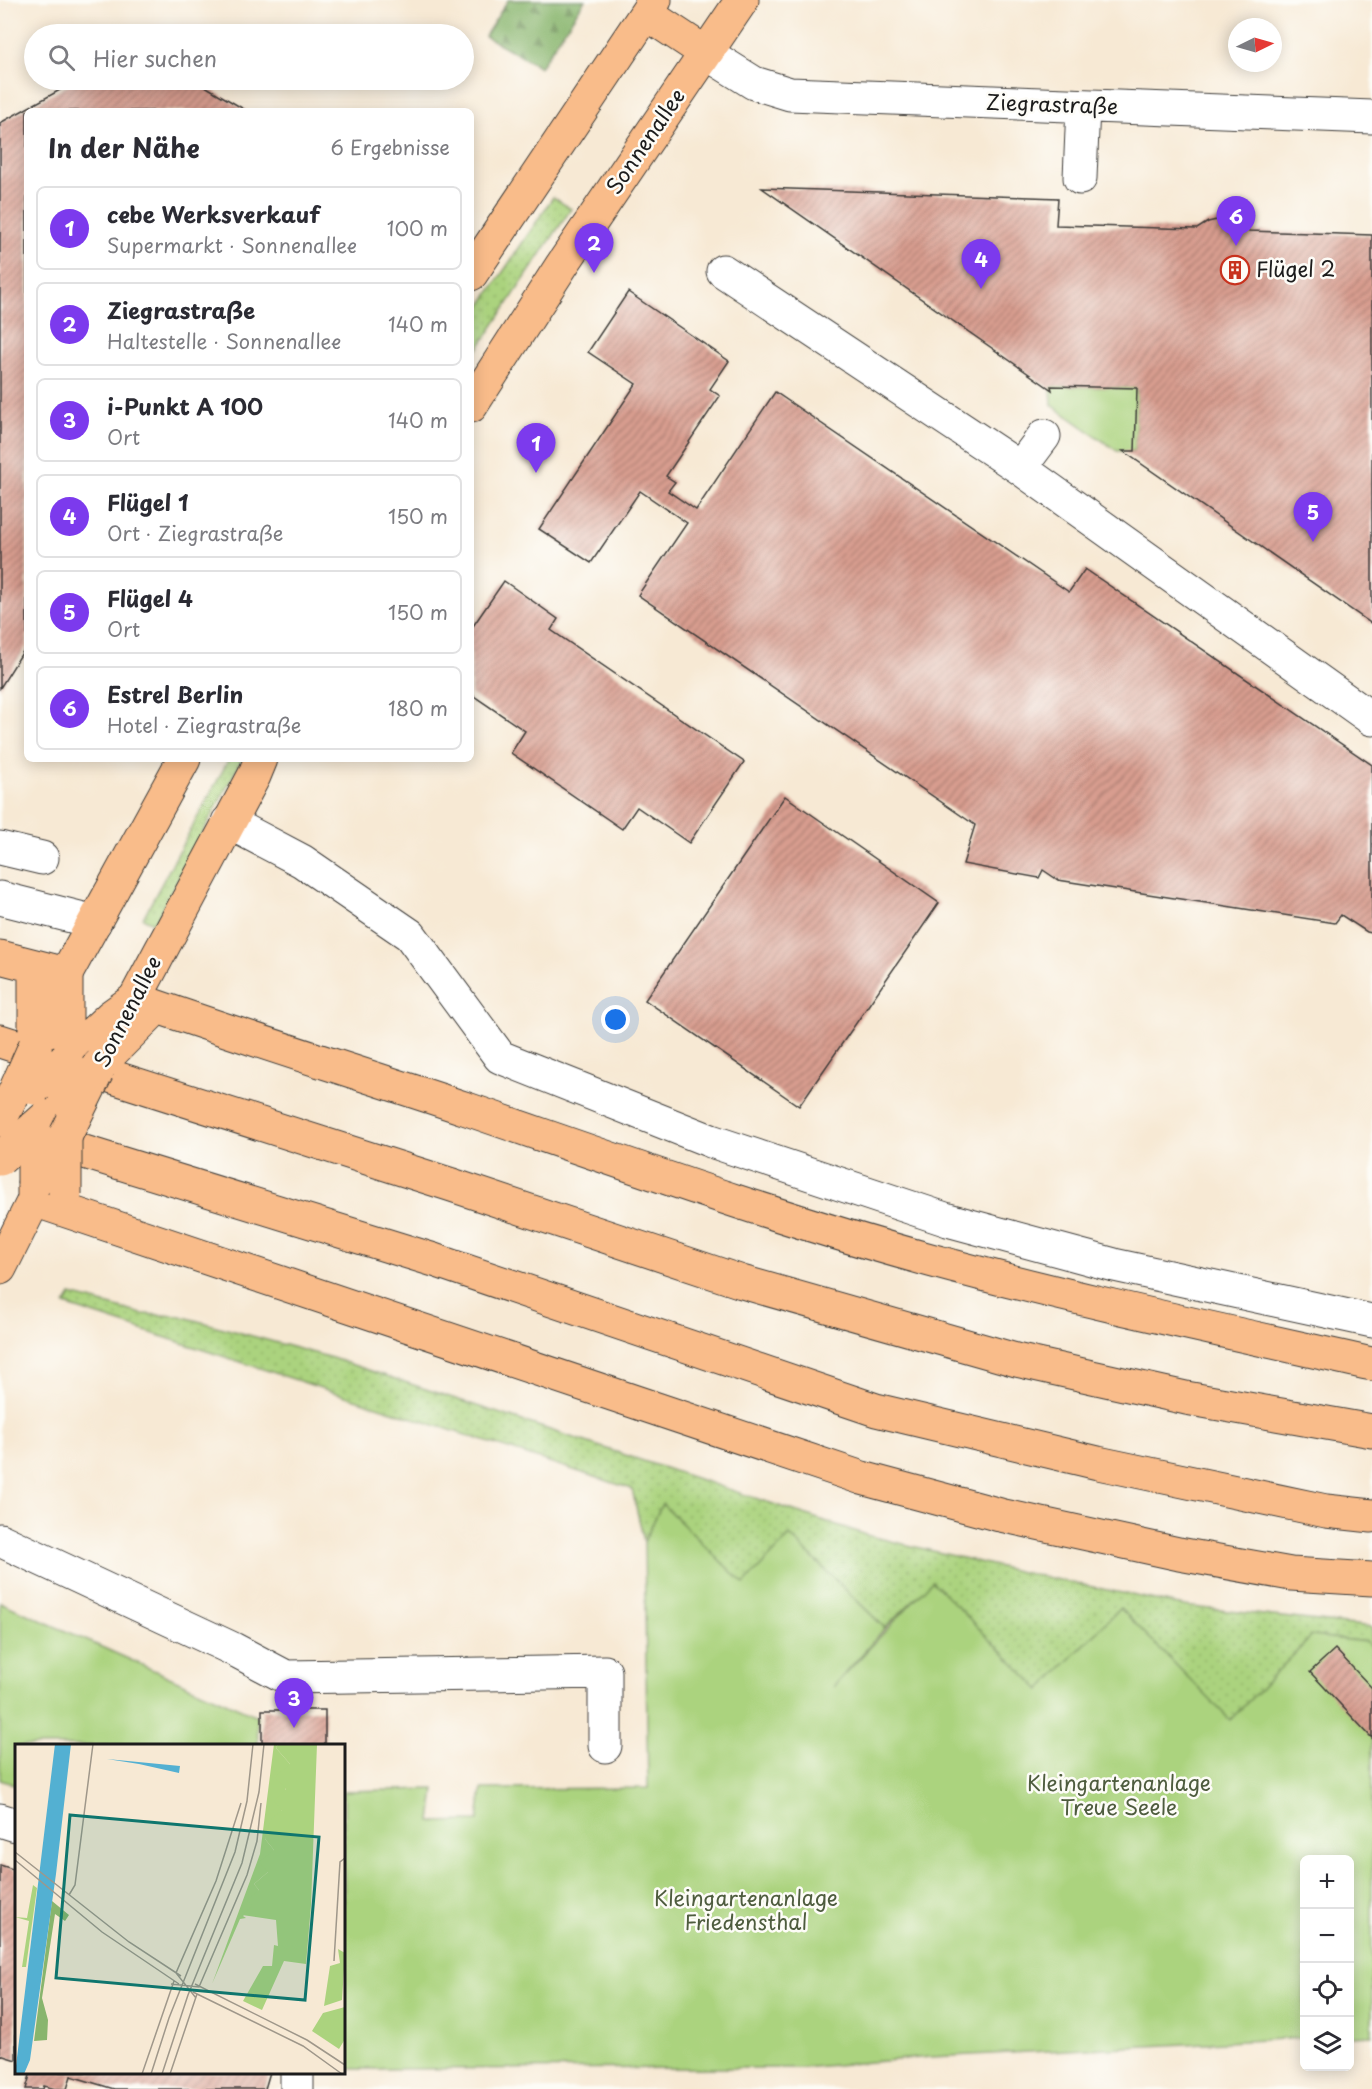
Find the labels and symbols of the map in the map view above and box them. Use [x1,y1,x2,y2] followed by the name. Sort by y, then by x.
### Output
[1228,18,1282,72] north arrow
[597,82,692,200] street label: Sonnenallee
[985,85,1119,121] street label: Ziegrastraße
[1216,196,1256,246] pin: 6
[574,224,614,273] pin: 2
[962,240,1000,289] pin: 4
[1256,252,1335,284] place label: Flügel 2
[1219,254,1251,286] building icon: Flügel 2
[516,424,556,473] pin: 1
[1294,492,1332,542] pin: 5
[84,950,168,1072] street label: Sonnenallee
[601,1005,630,1034] your location
[274,1678,314,1728] pin: 3
[15,1744,345,2074] inset map
[1027,1766,1211,1822] park label: Kleingartenanlage Treue Seele
[654,1881,838,1937] park label: Kleingartenanlage Friedensthal

